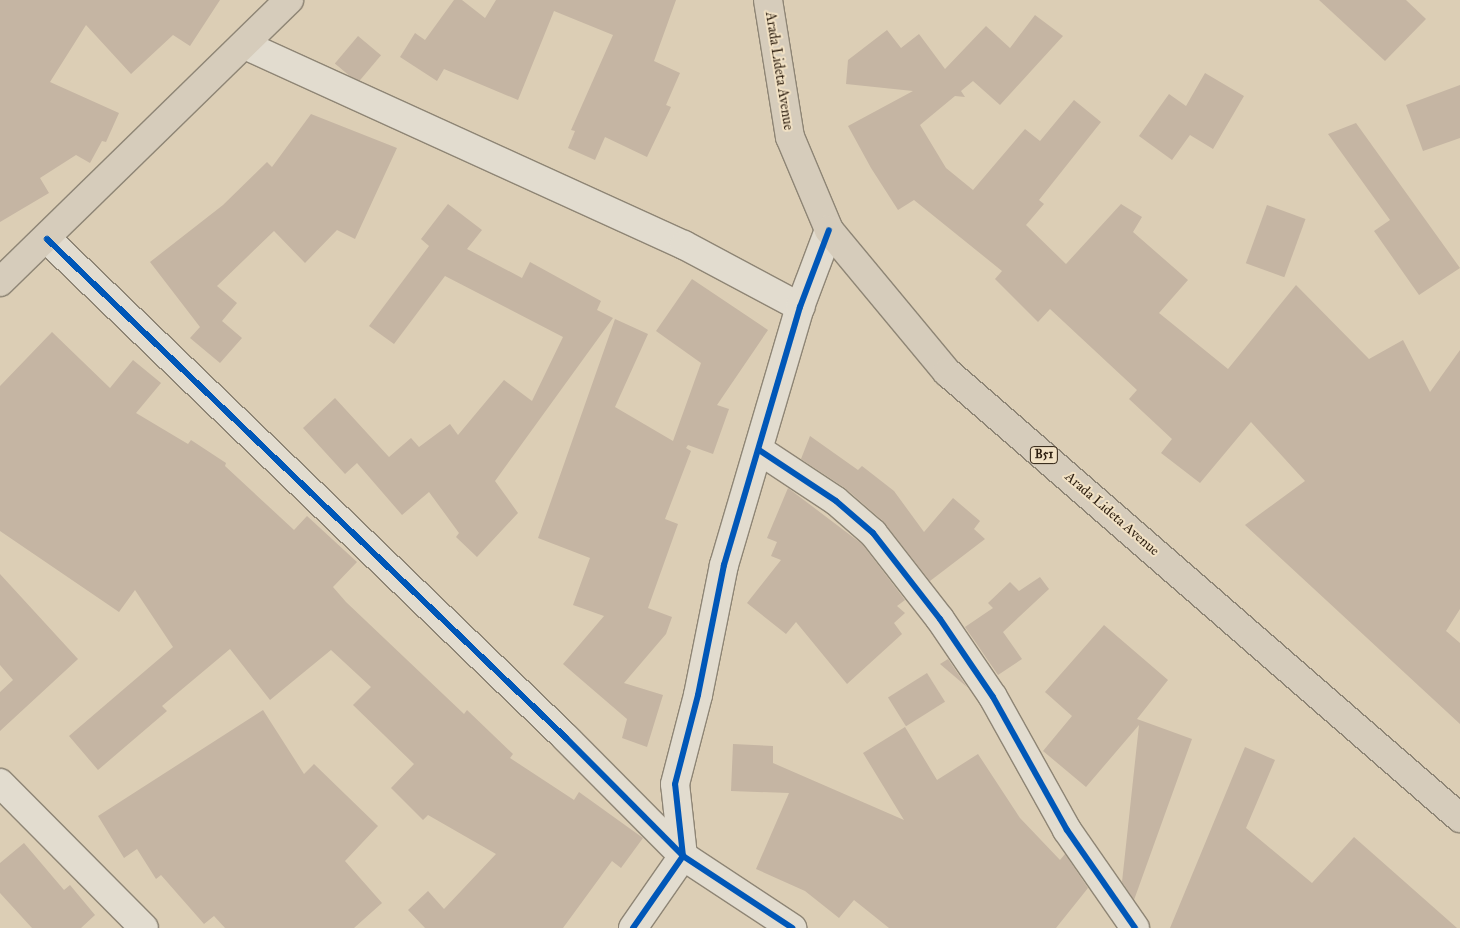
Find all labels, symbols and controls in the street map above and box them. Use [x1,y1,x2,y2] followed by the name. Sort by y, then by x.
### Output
[761,11,797,131] street label: Arada Lideta Avenue
[1029,446,1059,464] road number: B51
[1061,468,1163,560] street label: Arada Lideta Avenue

